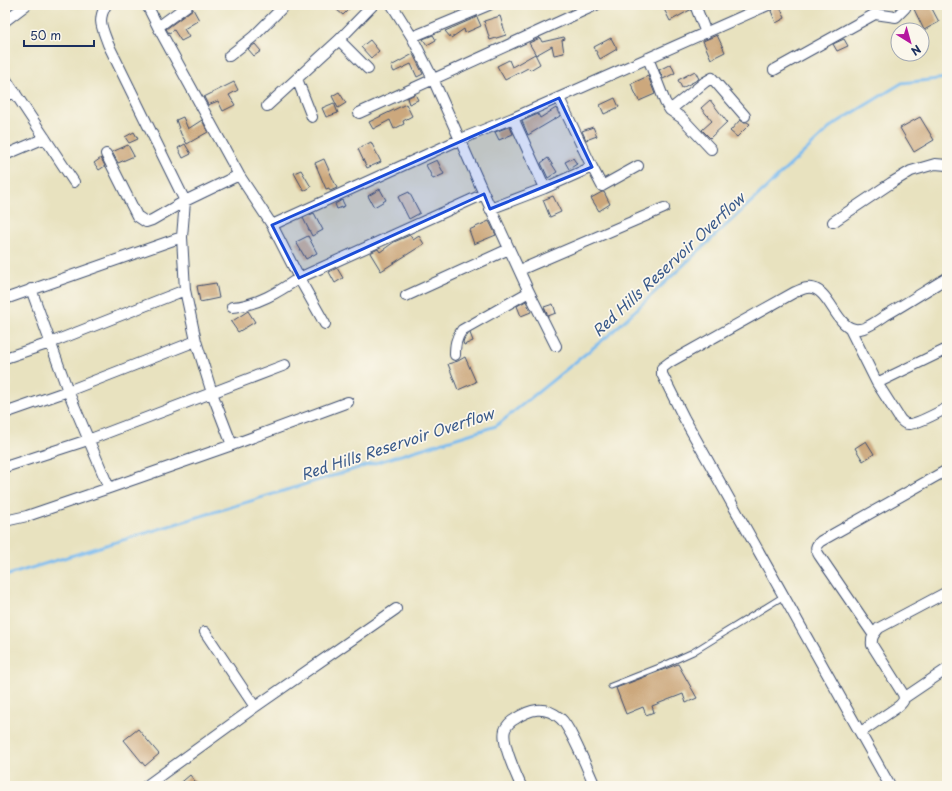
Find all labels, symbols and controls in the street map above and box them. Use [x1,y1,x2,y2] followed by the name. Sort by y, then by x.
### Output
[24,22,94,48] scale bar
[890,22,930,62] north arrow
[30,26,61,44] text: 50 m
[907,41,925,60] text: N
[587,185,751,341] water label: Red Hills Reservoir Overflow
[298,400,499,485] water label: Red Hills Reservoir Overflow

